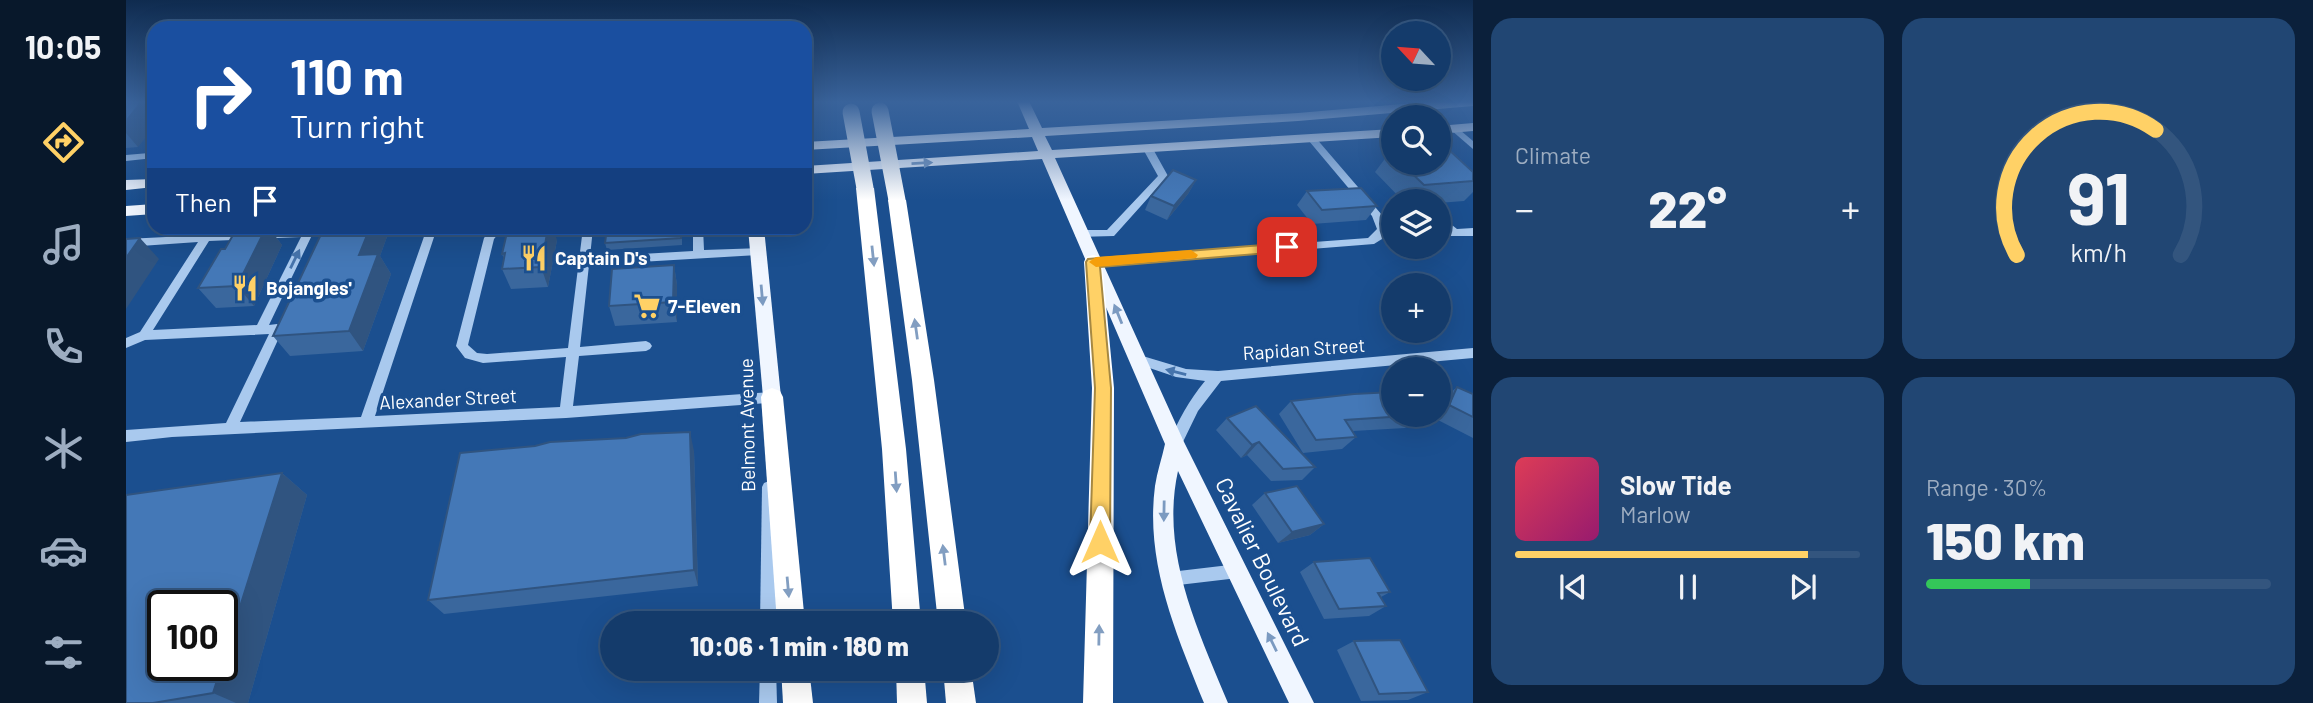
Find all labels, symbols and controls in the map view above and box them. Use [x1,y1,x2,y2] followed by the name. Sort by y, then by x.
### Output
[1381,21,1451,91] north arrow
[1381,21,1451,427] map controls
[25,27,101,65] text: 10:05
[290,46,404,105] text: 110 m
[175,49,266,140] icon: right
[1381,105,1451,175] button: search
[290,106,425,144] text: Turn right
[39,118,88,167] icon: directions
[1515,141,1591,169] text: Climate
[2067,152,2130,240] text: 91
[911,157,933,168] one-way arrow
[1648,176,1727,238] text: 22°
[246,182,284,220] icon: arrive
[1515,185,1534,231] text: −
[1841,185,1860,231] text: +
[175,186,232,217] text: Then
[1381,189,1451,259] button: layers
[1257,217,1317,277] pin
[39,220,88,269] icon: music
[1268,228,1306,266] icon: arrive
[2070,236,2127,266] text: km/h
[519,243,549,273] restaurant icon: Captain D's
[867,245,878,267] one-way arrow
[555,246,648,269] place label: Captain D's
[289,249,301,269] one-way arrow
[230,273,260,303] restaurant icon: Bojangles'
[1381,273,1451,343] button: +
[266,276,352,299] place label: Bojangles'
[757,285,768,307] one-way arrow
[632,291,662,321] supermarket icon: 7-Eleven
[668,294,741,317] place label: 7-Eleven
[1112,304,1123,325] one-way arrow
[910,318,921,340] one-way arrow
[39,322,88,371] icon: phone
[1242,333,1366,364] street label: Rapidan Street
[1381,357,1451,427] button: −
[734,358,759,492] street label: Belmont Avenue
[1165,366,1187,377] one-way arrow
[379,383,517,414] street label: Alexander Street
[39,424,88,473] icon: climate
[1620,469,1732,500] text: Slow Tide
[891,471,902,493] one-way arrow
[1210,473,1316,650] street label: Cavalier Boulevard
[1926,473,2047,501] text: Range · 30%
[1158,500,1170,522] one-way arrow
[1620,500,1691,528] text: Marlow
[1063,505,1137,579] position arrow
[1926,508,2085,570] text: 150 km
[39,526,88,575] icon: car
[939,544,950,566] one-way arrow
[1554,568,1592,606] icon: previous
[1669,568,1707,606] icon: pause
[1784,568,1822,606] icon: next
[783,576,794,598] one-way arrow
[147,590,238,681] speed limit sign: 100
[1093,624,1105,646] one-way arrow
[39,628,88,677] icon: filters
[690,630,909,661] text: 10:06 · 1 min · 180 m
[1266,632,1278,652] one-way arrow

